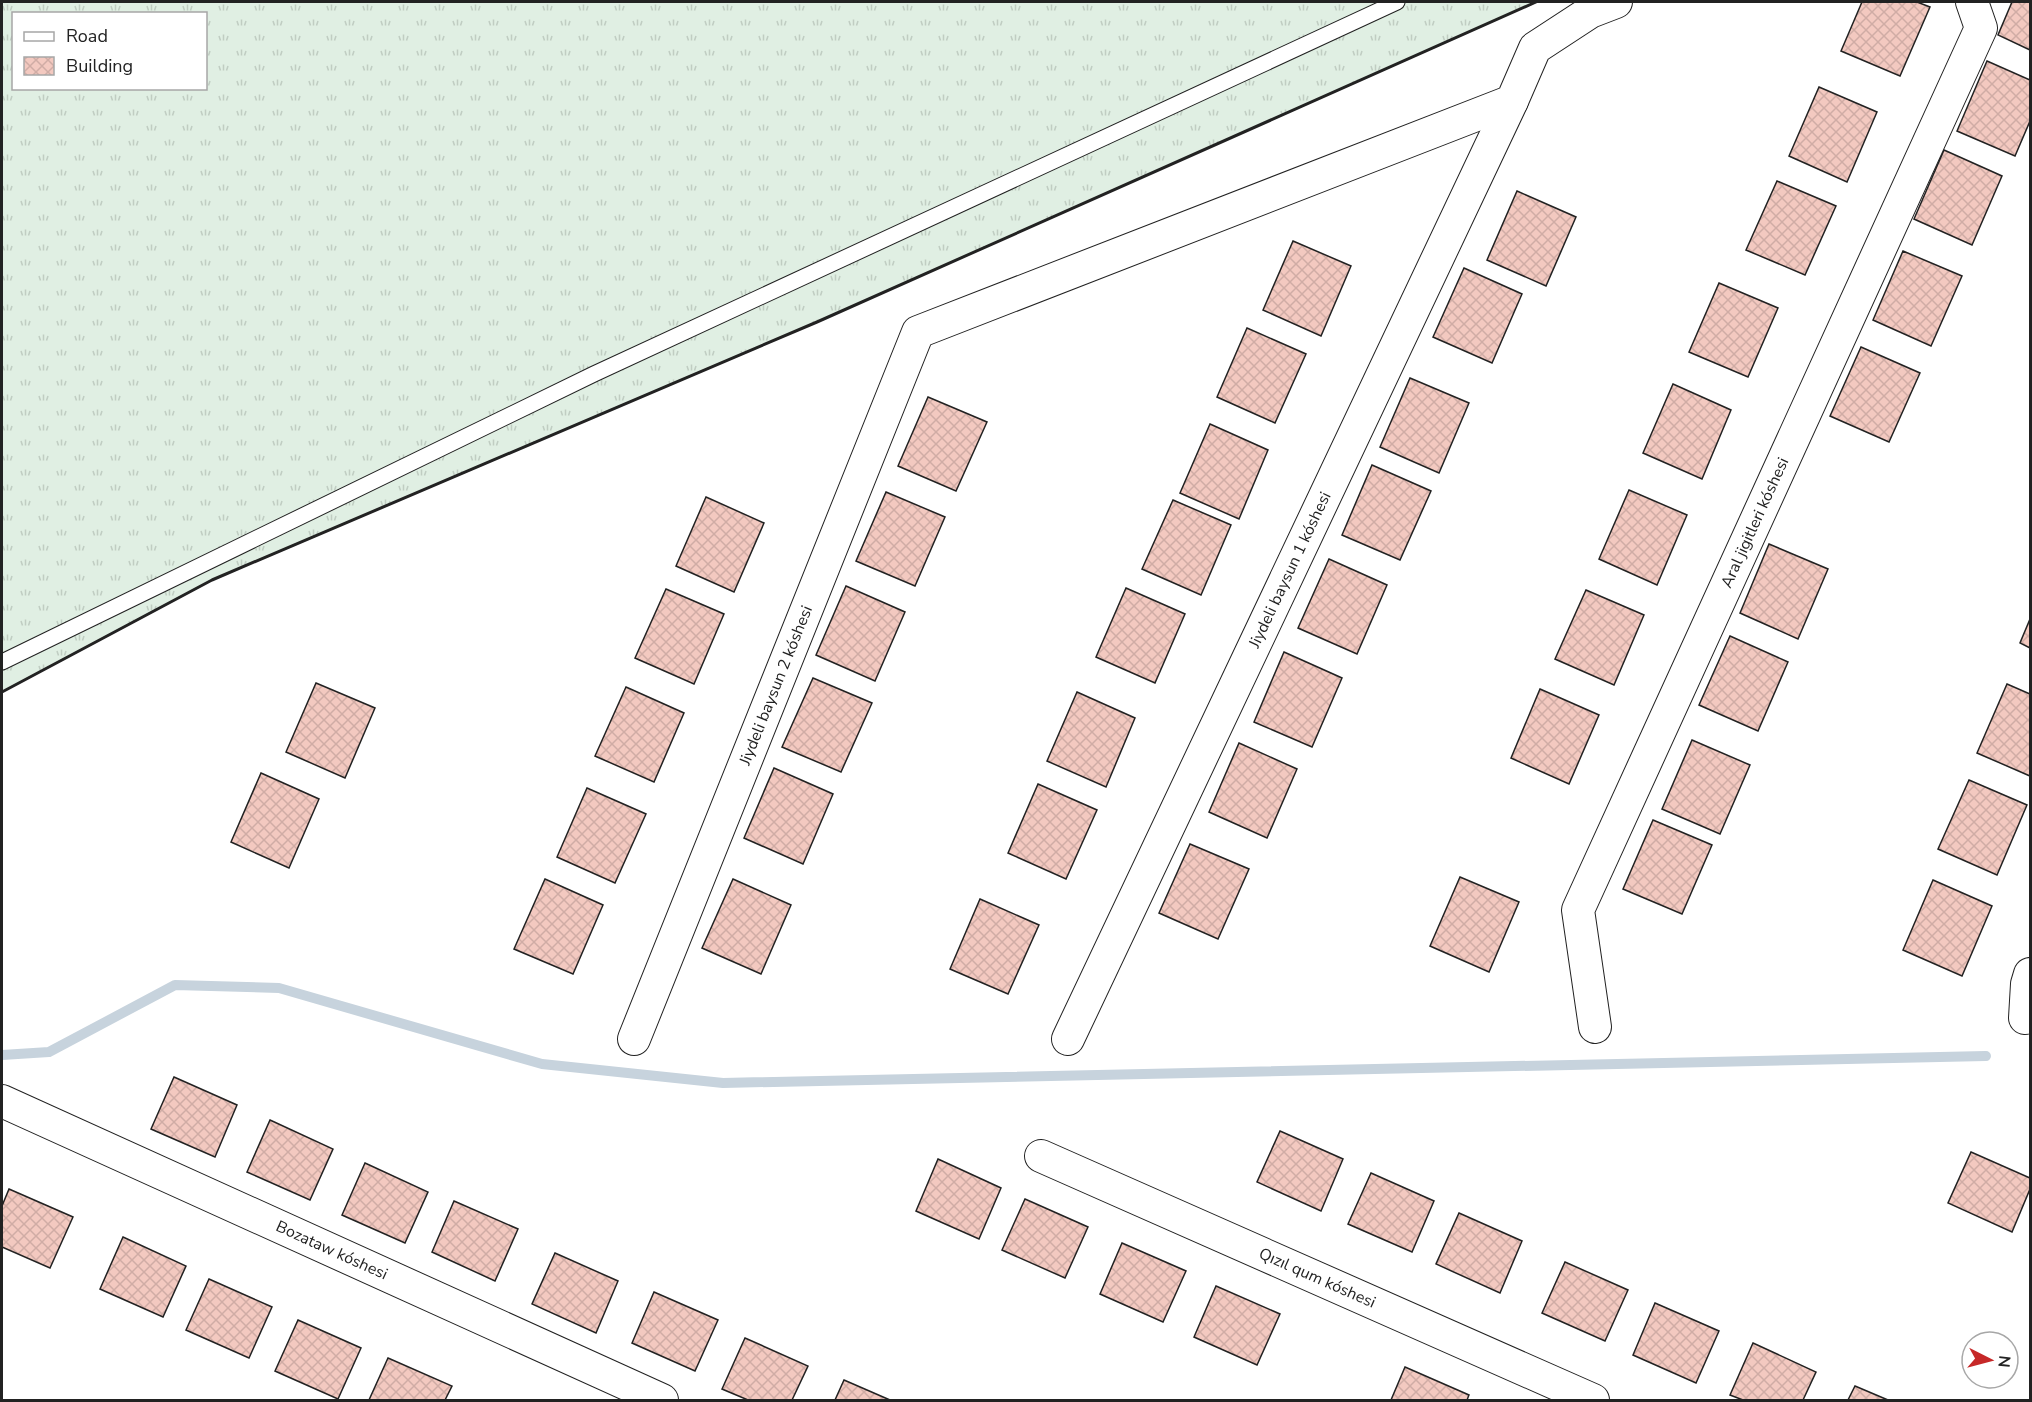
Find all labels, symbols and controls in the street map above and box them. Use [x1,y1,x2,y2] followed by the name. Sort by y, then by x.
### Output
[12,12,207,90] legend
[66,24,108,48] text: Road
[66,54,133,78] text: Building
[1716,454,1794,591] street label: Aral jigitleri kóshesi
[1243,488,1336,652] street label: Jiydeli baysun 1 kóshesi
[734,602,818,770] street label: Jiydeli baysun 2 kóshesi
[272,1216,391,1285] street label: Bozataw kóshesi
[1255,1243,1379,1314] street label: Qızıl qum kóshesi
[1960,1330,2020,1390] north arrow
[1992,1354,2015,1369] text: N

